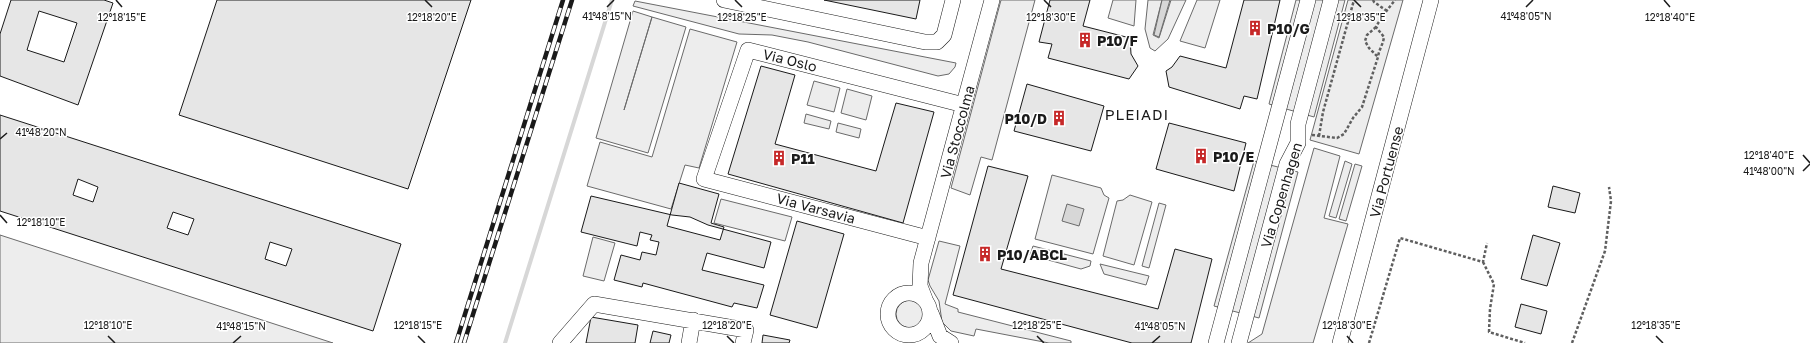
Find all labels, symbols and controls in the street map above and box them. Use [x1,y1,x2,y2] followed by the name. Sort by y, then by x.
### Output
[582,10,632,22] text: 41°48'15"N
[1500,10,1552,22] text: 41°48'05"N
[98,11,146,23] text: 12°18'15"E
[407,11,457,23] text: 12°18'20"E
[717,11,767,23] text: 12°18'25"E
[1026,11,1076,23] text: 12°18'30"E
[1336,11,1386,23] text: 12°18'35"E
[1645,11,1695,23] text: 12°18'40"E
[1246,19,1264,37] building icon: P10/G
[1267,20,1310,37] place label: P10/G
[1076,31,1094,49] building icon: P10/F
[1097,32,1138,49] place label: P10/F
[761,45,819,75] street label: Via Oslo
[936,84,978,180] street label: Via Stoccolma
[1105,105,1169,123] district label: PLEIADI
[1050,109,1068,127] building icon: P10/D
[1005,110,1047,127] place label: P10/D
[1366,124,1406,220] street label: Via Portuense
[15,126,67,138] text: 41°48'20"N
[1257,140,1305,250] street label: Via Copenhagen
[1192,147,1210,165] building icon: P10/E
[1213,148,1254,165] place label: P10/E
[770,149,788,167] building icon: P11
[1744,149,1794,161] text: 12°18'40"E
[791,150,815,167] place label: P11
[1743,165,1795,177] text: 41°48'00"N
[775,189,857,227] street label: Via Varsavia
[17,216,65,228] text: 12°18'10"E
[976,245,994,263] building icon: P10/ABCL
[997,246,1067,263] place label: P10/ABCL
[84,319,132,331] text: 12°18'10"E
[394,319,442,331] text: 12°18'15"E
[702,319,752,331] text: 12°18'20"E
[1012,319,1062,331] text: 12°18'25"E
[1322,319,1372,331] text: 12°18'30"E
[1631,319,1681,331] text: 12°18'35"E
[216,320,266,332] text: 41°48'15"N
[1134,320,1186,332] text: 41°48'05"N

